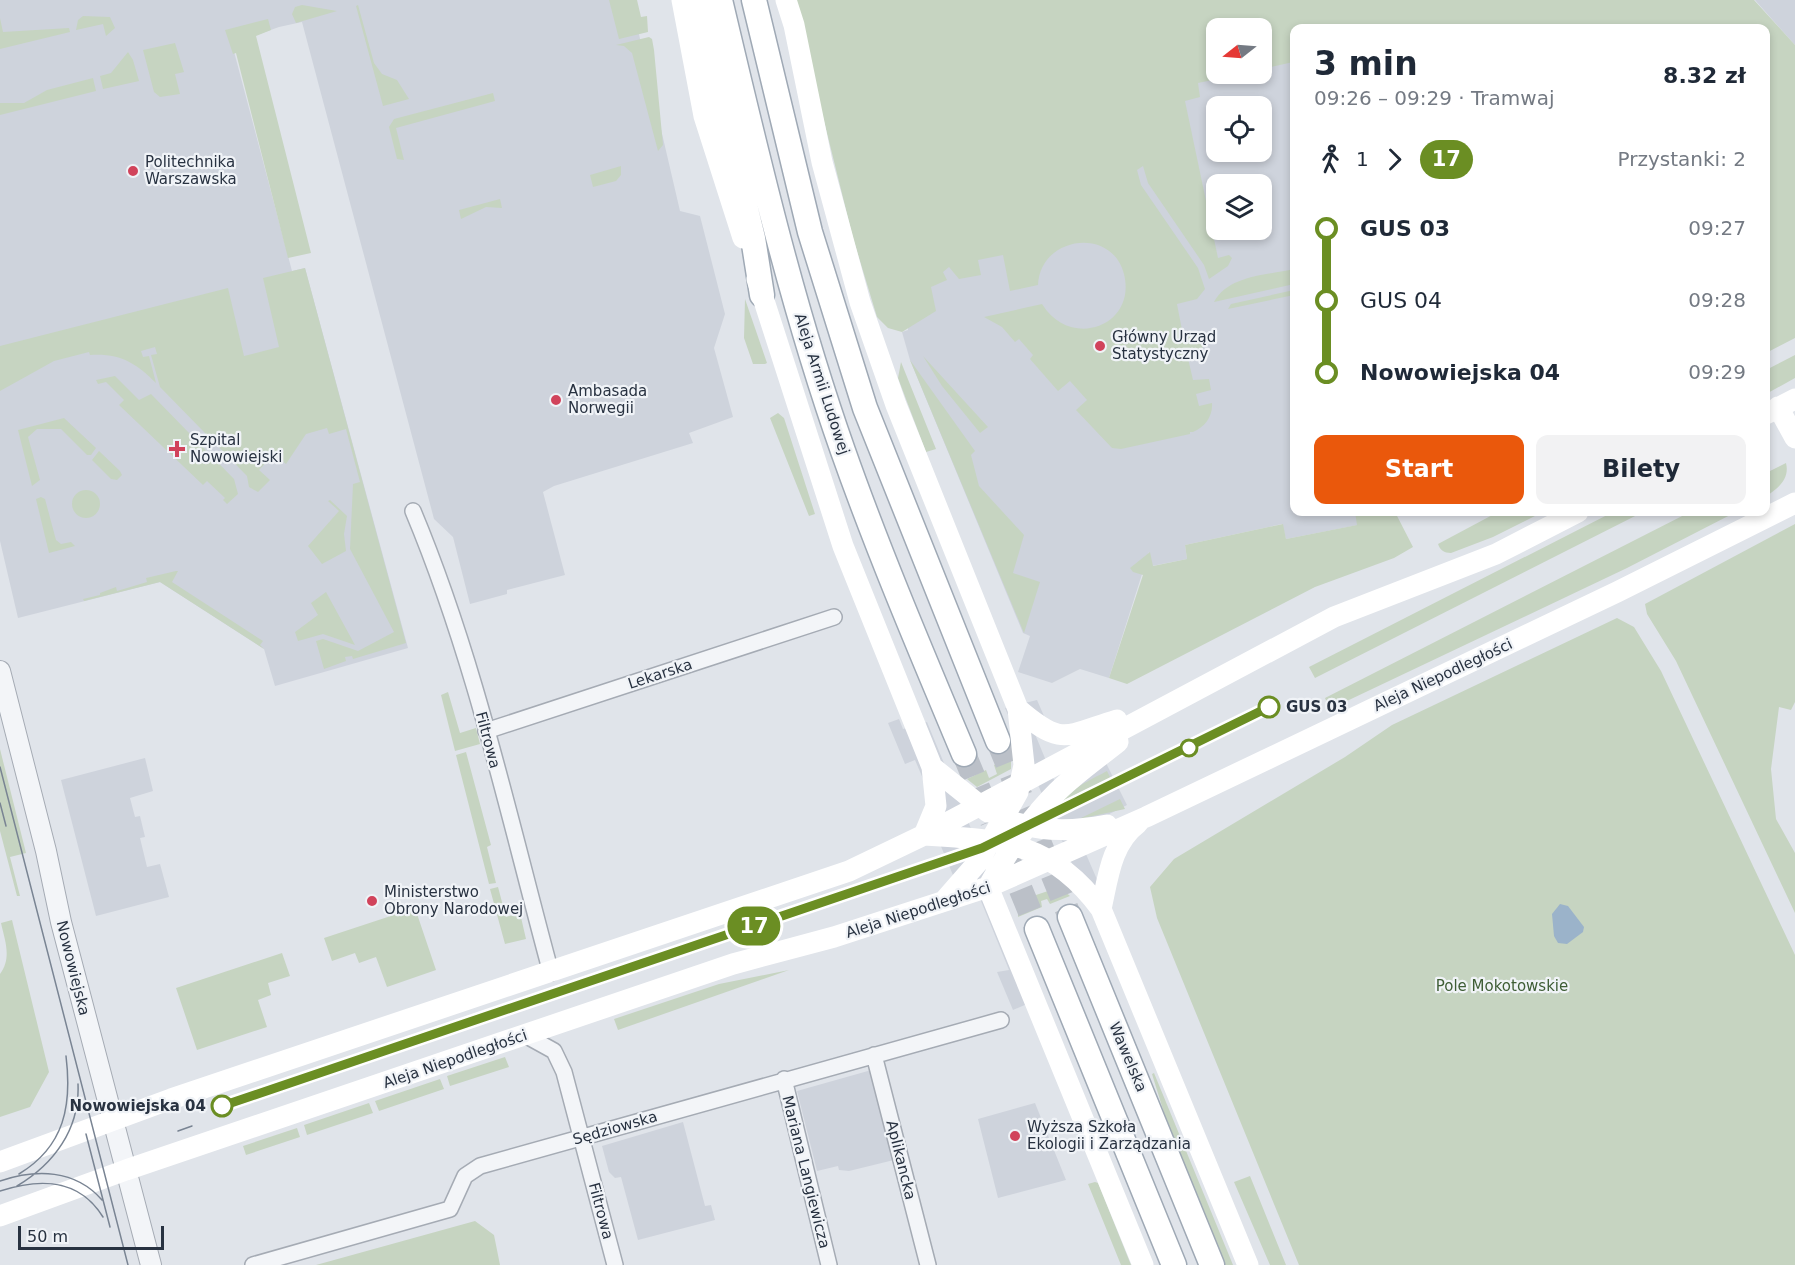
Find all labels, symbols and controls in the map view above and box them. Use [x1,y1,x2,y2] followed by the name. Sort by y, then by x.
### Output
[1206,18,1272,84] north arrow
[1206,18,1272,240] map controls
[1314,44,1418,83] text: 3 min
[1663,63,1746,88] text: 8.32 zł
[1314,86,1554,110] text: 09:26 – 09:29 · Tramwaj
[1206,96,1272,162] button: locate
[1314,143,1347,176] icon: walk
[1378,143,1411,176] icon: forward
[1356,147,1369,171] text: 1
[1432,147,1461,171] text: 17
[1618,147,1746,171] text: Przystanki: 2
[145,153,237,188] place label: Politechnika Warszawska
[126,164,140,178] marker: Politechnika Warszawska
[1206,174,1272,240] button: layers
[1360,216,1450,241] text: GUS 03
[1688,216,1746,240] text: 09:27
[1360,288,1442,313] text: GUS 04
[1688,288,1746,312] text: 09:28
[791,311,853,457] street label: Aleja Armii Ludowej
[1112,328,1216,363] place label: Główny Urząd Statystyczny
[1093,339,1107,353] marker: Główny Urząd Statystyczny
[1360,360,1560,385] text: Nowowiejska 04
[1688,360,1746,384] text: 09:29
[568,382,647,417] place label: Ambasada Norwegii
[549,393,563,407] marker: Ambasada Norwegii
[190,431,282,466] place label: Szpital Nowowiejski
[1314,435,1524,504] button: Start
[1536,435,1746,504] button: Bilety
[168,440,186,458] marker: Szpital Nowowiejski
[1371,635,1515,715] street label: Aleja Niepodległości
[626,655,694,693] street label: Lekarska
[1258,696,1280,718] marker: GUS 03
[1286,698,1347,716] place label: GUS 03
[472,710,504,770] street label: Filtrowa
[1180,739,1198,757] unlabelled marker
[843,878,993,942] street label: Aleja Niepodległości
[384,883,523,918] place label: Ministerstwo Obrony Narodowej
[365,894,379,908] marker: Ministerstwo Obrony Narodowej
[727,906,781,946] line badge: 17
[739,914,769,938] text: 17
[53,919,93,1017] street label: Nowowiejska
[1436,977,1568,995] park label: Pole Mokotowskie
[1105,1019,1151,1095] street label: Wawelska
[381,1026,529,1092] street label: Aleja Niepodległości
[778,1094,834,1250] street label: Mariana Langiewicza
[211,1095,233,1117] marker: Nowowiejska 04
[70,1097,206,1115] place label: Nowowiejska 04
[571,1107,659,1149] street label: Sędziowska
[882,1118,920,1202] street label: Aplikancka
[1027,1118,1191,1153] place label: Wyższa Szkoła Ekologii i Zarządzania
[1008,1129,1022,1143] marker: Wyższa Szkoła Ekologii i Zarządzania
[585,1181,617,1241] street label: Filtrowa
[18,1223,164,1250] scale bar
[27,1227,68,1246] text: 50 m

